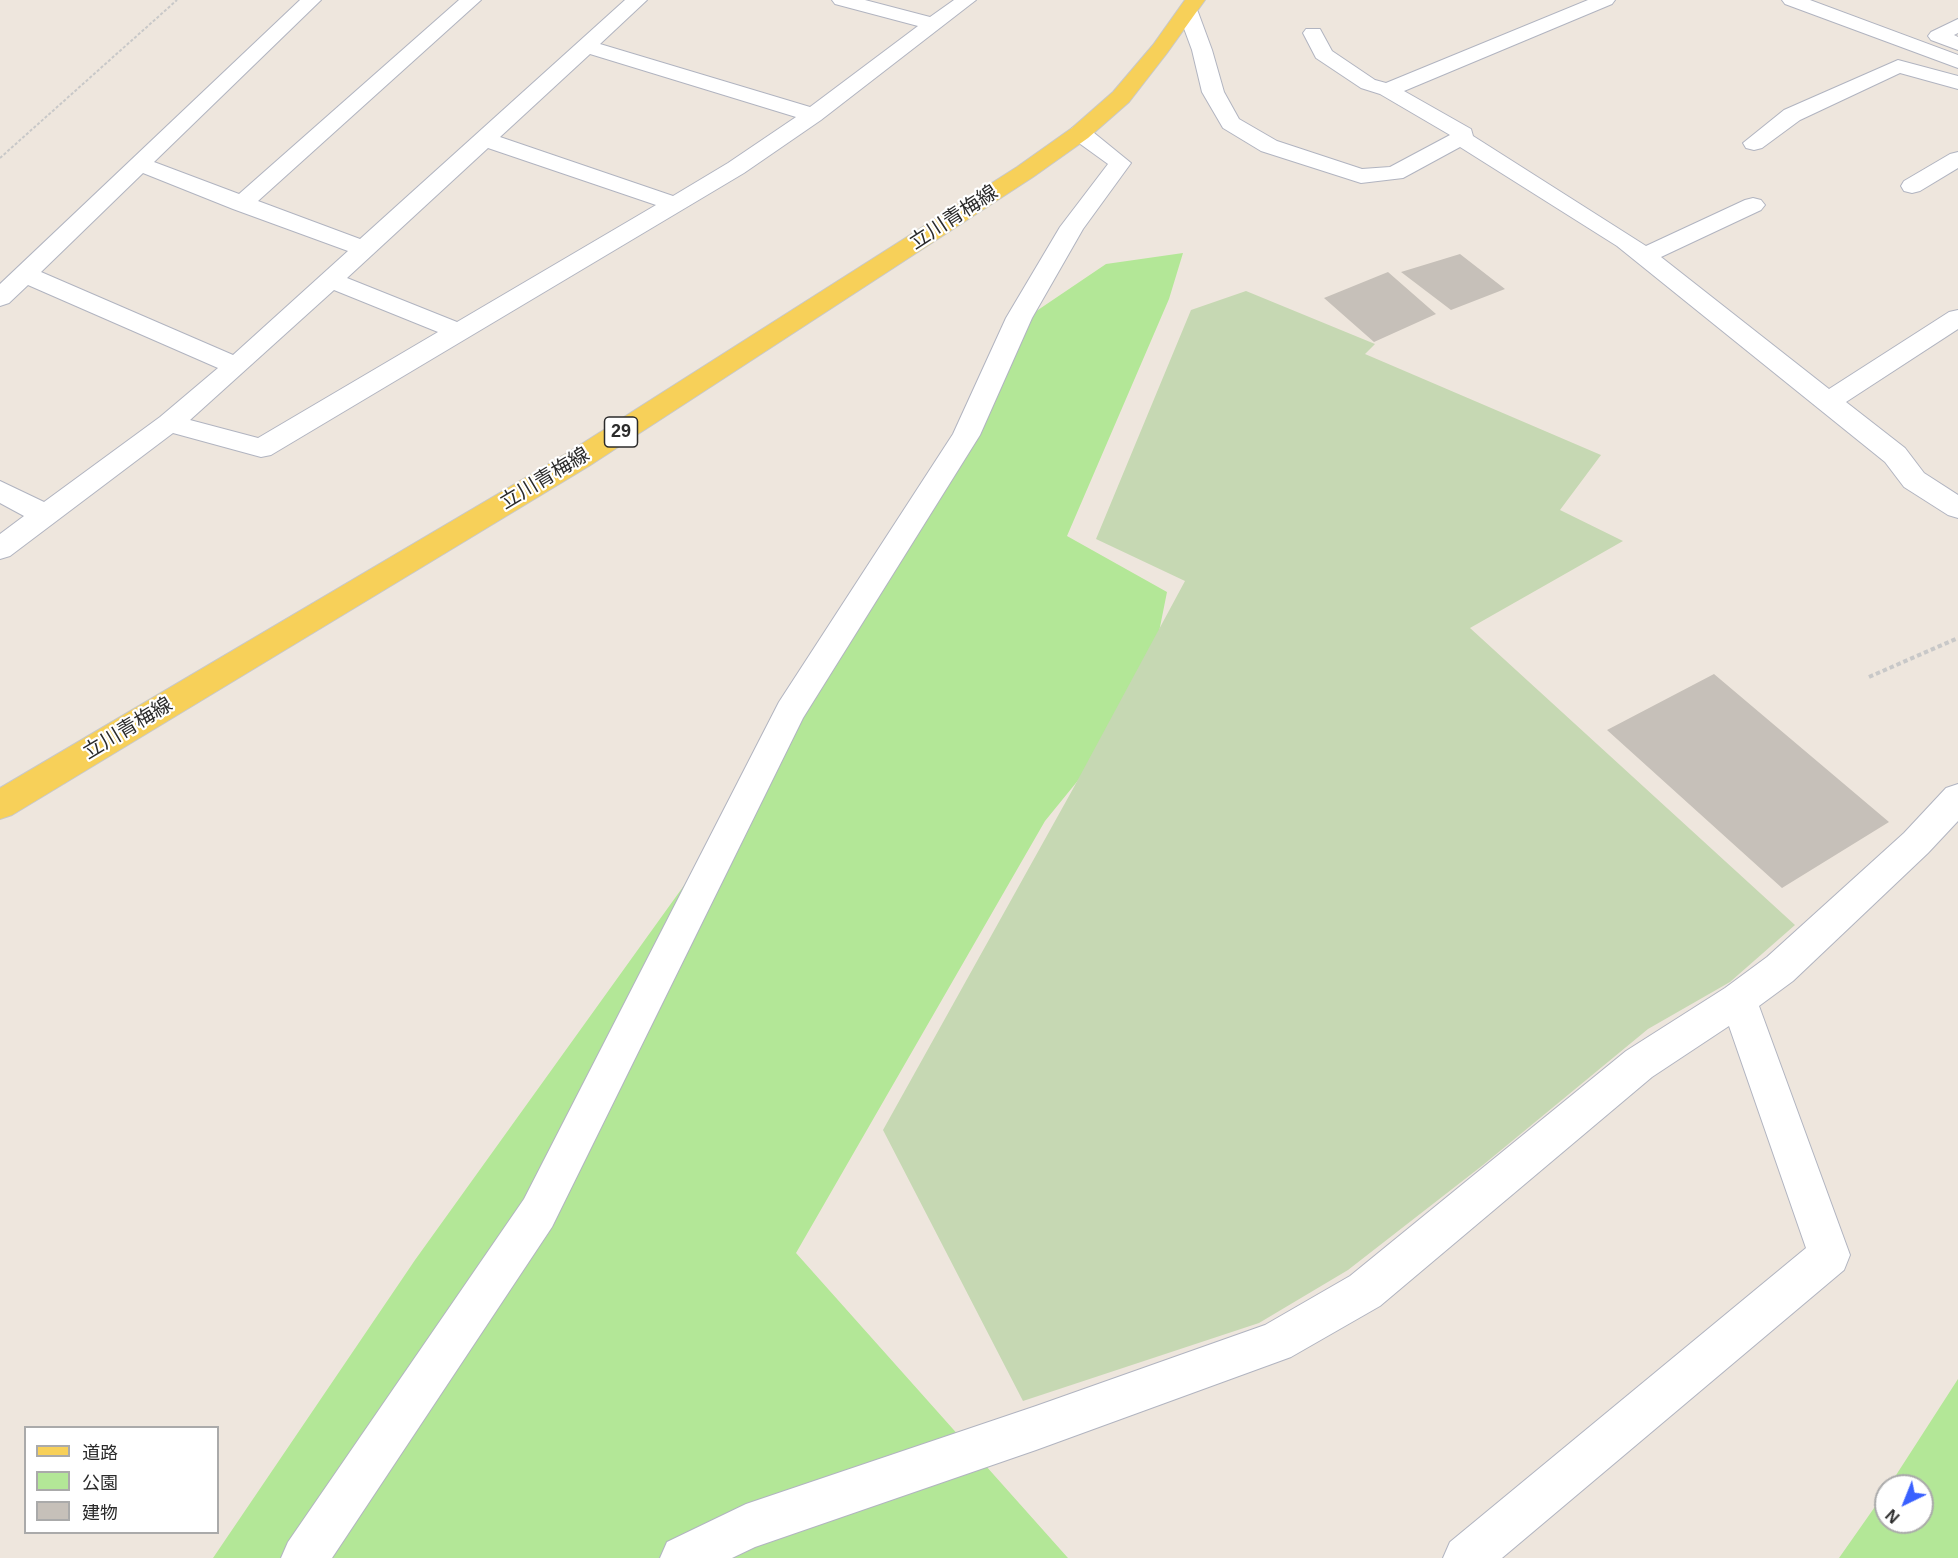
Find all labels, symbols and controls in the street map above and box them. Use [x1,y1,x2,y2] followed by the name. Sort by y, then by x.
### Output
[906,181,1002,255] street label: 立川青梅線
[604,417,638,447] road number: 29
[496,443,594,515] street label: 立川青梅線
[79,693,177,765] street label: 立川青梅線
[24,1426,219,1534] legend
[82,1443,118,1463] text: 道路
[82,1473,118,1493] text: 公園
[1874,1474,1934,1534] north arrow
[82,1503,118,1523] text: 建物
[1883,1506,1903,1526] text: N

